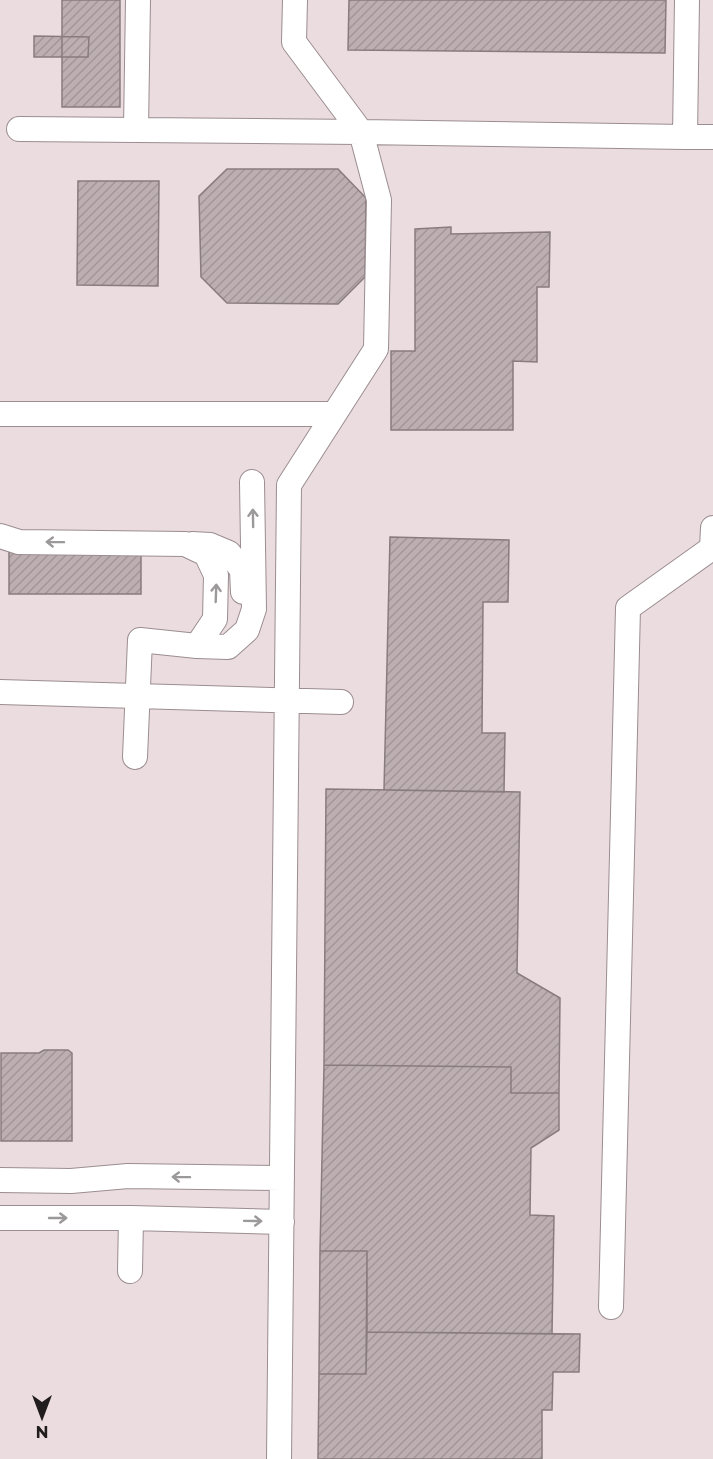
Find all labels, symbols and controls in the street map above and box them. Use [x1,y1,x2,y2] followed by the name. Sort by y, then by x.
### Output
[247,509,258,529] one-way arrow
[45,536,65,548] one-way arrow
[210,583,221,603] one-way arrow
[172,1171,192,1183] one-way arrow
[48,1212,68,1224] one-way arrow
[243,1216,263,1227] one-way arrow
[12,1387,72,1447] north arrow
[36,1422,48,1441] text: N

